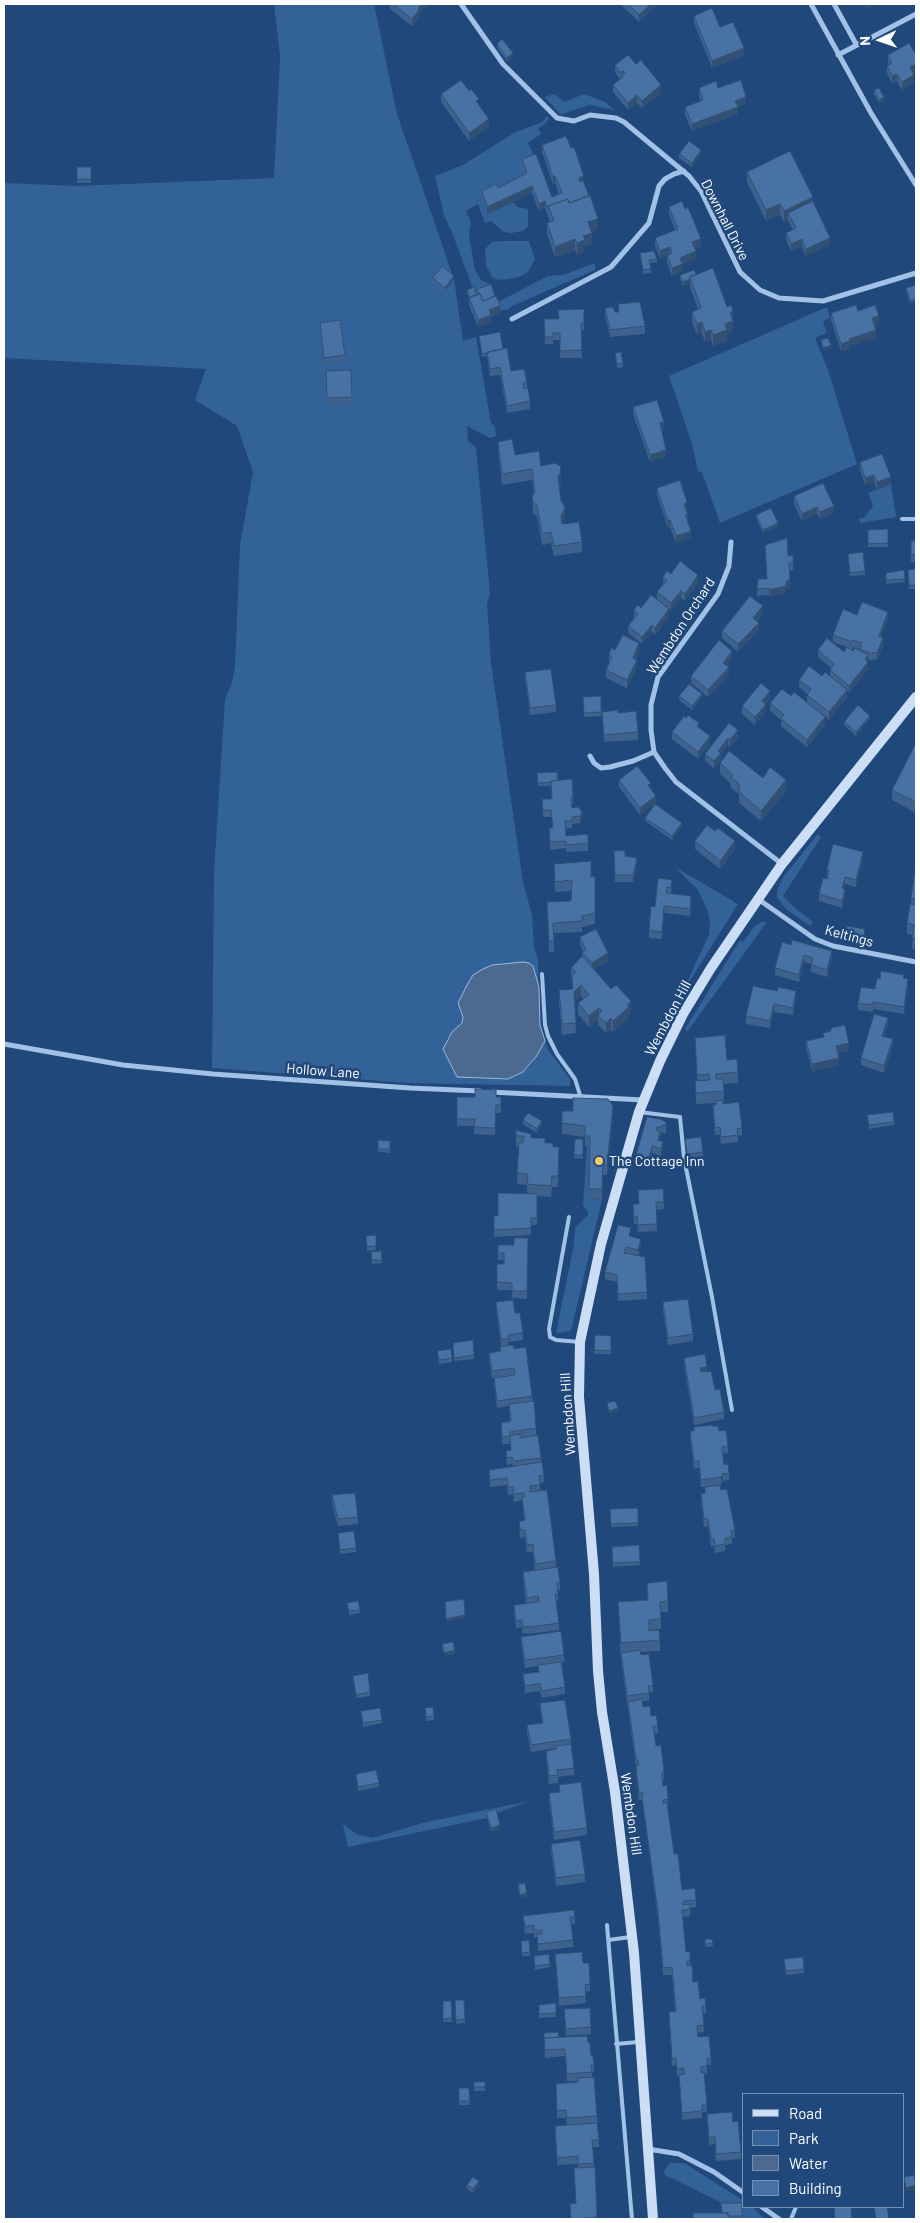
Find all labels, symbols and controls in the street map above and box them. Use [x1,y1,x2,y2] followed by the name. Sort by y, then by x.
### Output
[855,15,905,65] north arrow
[856,36,873,46] text: N
[697,177,753,263] street label: Downhall Drive
[643,574,719,678] street label: Wembdon Orchard
[823,921,875,951] street label: Keltings
[641,977,695,1059] street label: Wembdon Hill
[286,1060,360,1082] street label: Hollow Lane
[609,1153,705,1169] place label: The Cottage Inn
[593,1155,605,1167] marker: The Cottage Inn
[557,1372,579,1456] street label: Wembdon Hill
[617,1772,645,1856] street label: Wembdon Hill
[742,2093,905,2208] legend
[789,2104,822,2122] text: Road
[789,2129,818,2147] text: Park
[789,2154,828,2172] text: Water
[789,2179,842,2197] text: Building

